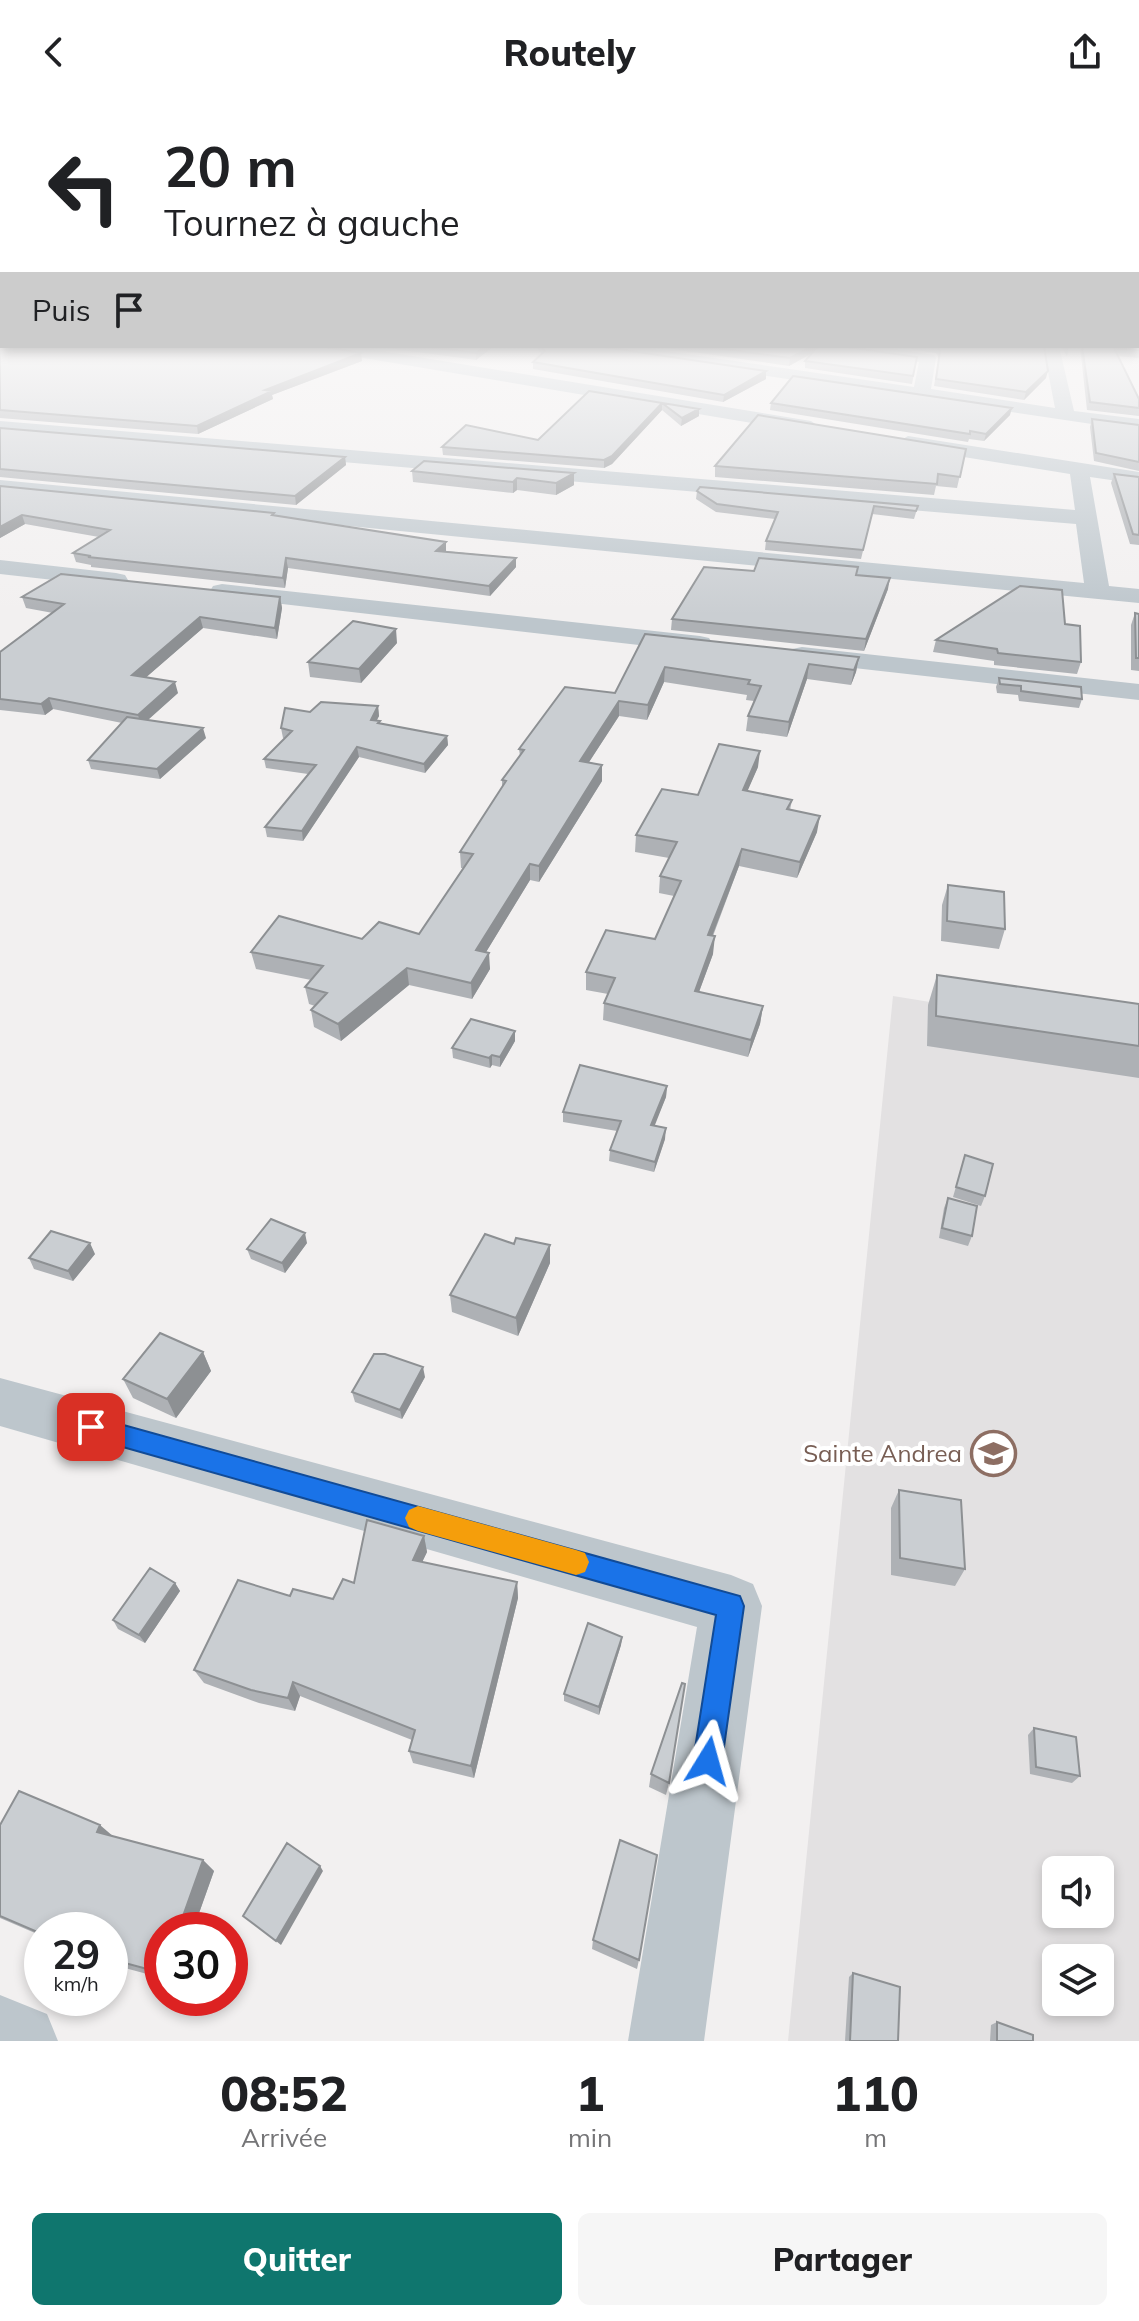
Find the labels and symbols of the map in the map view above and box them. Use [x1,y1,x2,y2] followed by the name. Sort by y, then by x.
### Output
[57,1393,125,1461] pin
[969,1429,1017,1477] school or university icon: Sainte Andrea
[803,1438,962,1468] place label: Sainte Andrea
[666,1719,750,1803] position arrow
[144,1912,248,2016] speed limit sign: 30

